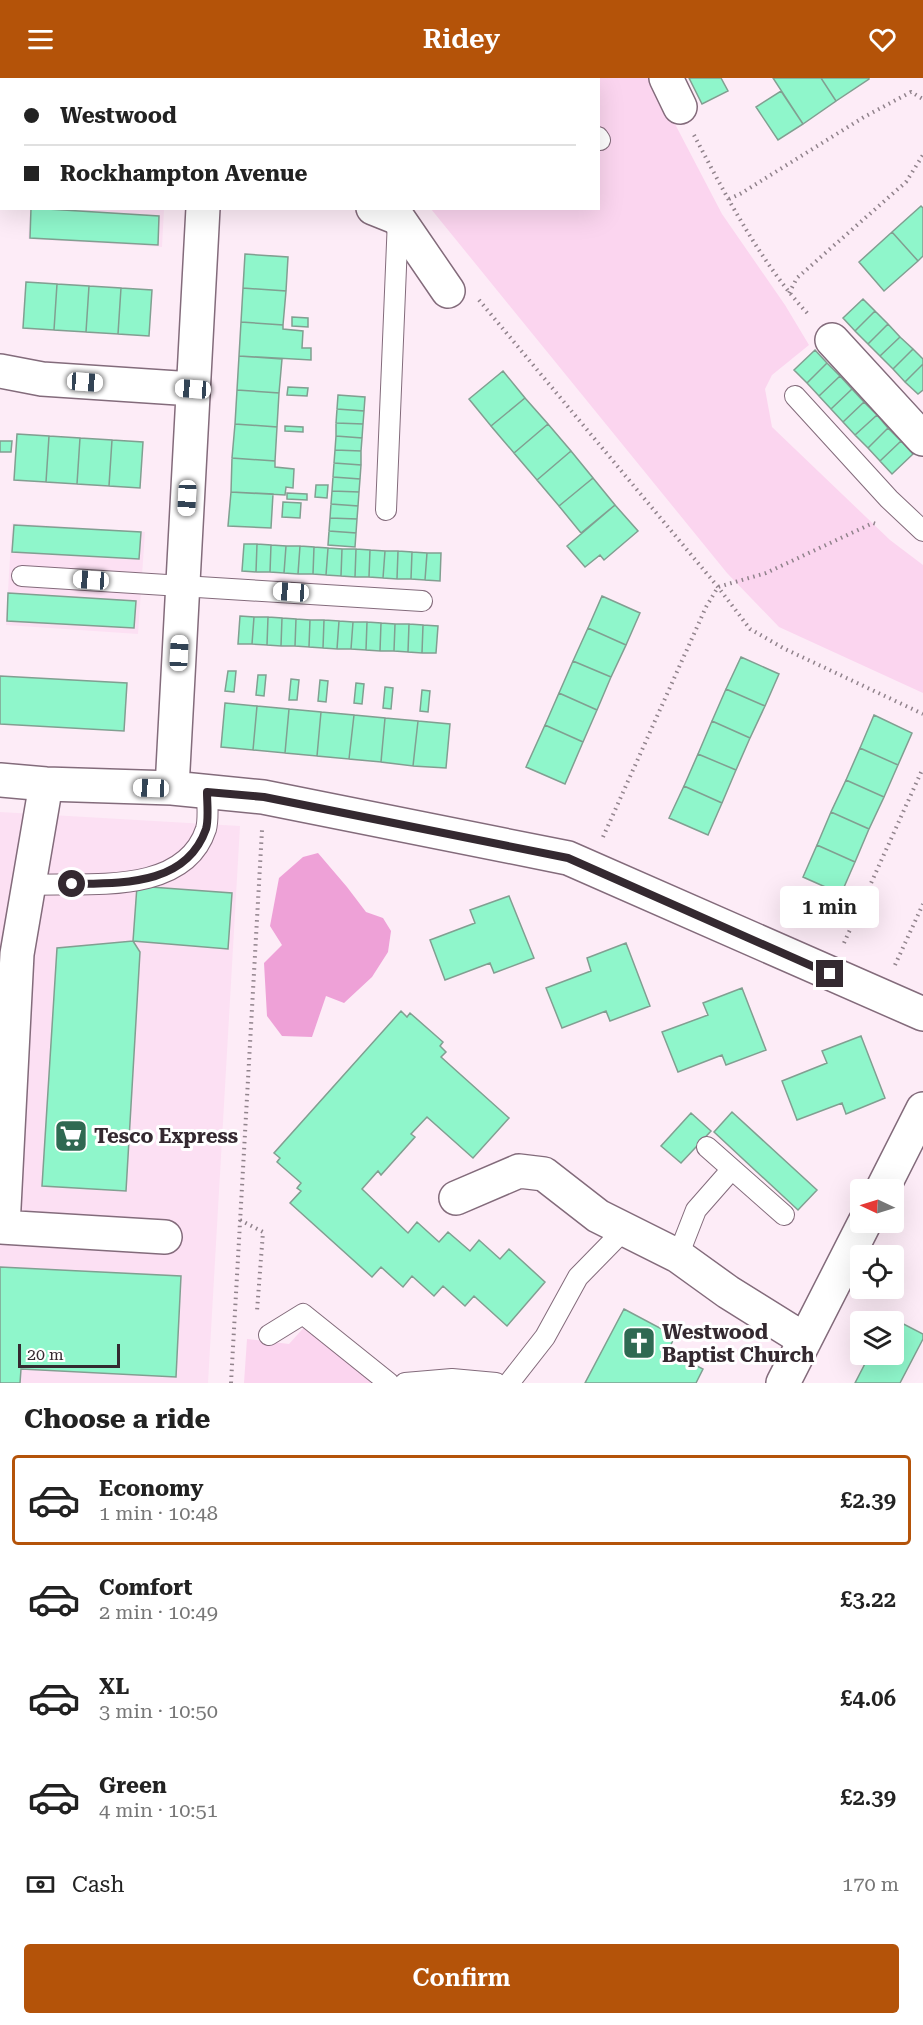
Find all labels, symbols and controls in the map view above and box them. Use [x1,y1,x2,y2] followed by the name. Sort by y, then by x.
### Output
[24,23,57,56] icon: menu
[423,23,500,55] text: Ridey
[866,23,899,56] icon: heart
[60,103,177,128] text: Westwood
[60,161,307,186] text: Rockhampton Avenue
[66,372,104,392] car
[174,379,212,399] car
[177,480,197,516] car
[72,570,110,590] car
[272,582,310,602] car
[169,635,189,671] car
[133,778,169,798] car
[58,870,85,897] route start
[780,887,880,929] callout: 1 min
[802,895,857,919] text: 1 min
[816,960,843,987] route end
[53,1118,89,1154] supermarket icon: Tesco Express
[94,1124,238,1148] place label: Tesco Express
[850,1179,904,1233] north arrow
[850,1179,904,1365] map controls
[850,1245,904,1299] button: locate
[850,1311,904,1365] button: layers
[662,1320,815,1367] place label: Westwood Baptist Church
[621,1325,657,1361] church icon: Westwood Baptist Church
[18,1341,120,1368] scale bar
[27,1345,64,1364] text: 20 m
[24,1403,210,1435] text: Choose a ride
[27,1473,81,1527] icon: car
[99,1476,203,1501] text: Economy
[840,1488,896,1513] text: £2.39
[99,1501,218,1525] text: 1 min · 10:48
[27,1572,81,1626] icon: car
[99,1575,192,1600] text: Comfort
[840,1587,896,1612] text: £3.22
[99,1600,218,1624] text: 2 min · 10:49
[27,1671,81,1725] icon: car
[99,1674,129,1699] text: XL
[840,1686,896,1711] text: £4.06
[99,1699,218,1723] text: 3 min · 10:50
[27,1770,81,1824] icon: car
[99,1773,167,1798] text: Green
[840,1785,896,1810] text: £2.39
[99,1798,218,1822] text: 4 min · 10:51
[24,1868,57,1901] icon: cash
[72,1872,124,1897] text: Cash
[842,1872,899,1896] text: 170 m
[24,1944,899,2013] button: Confirm

